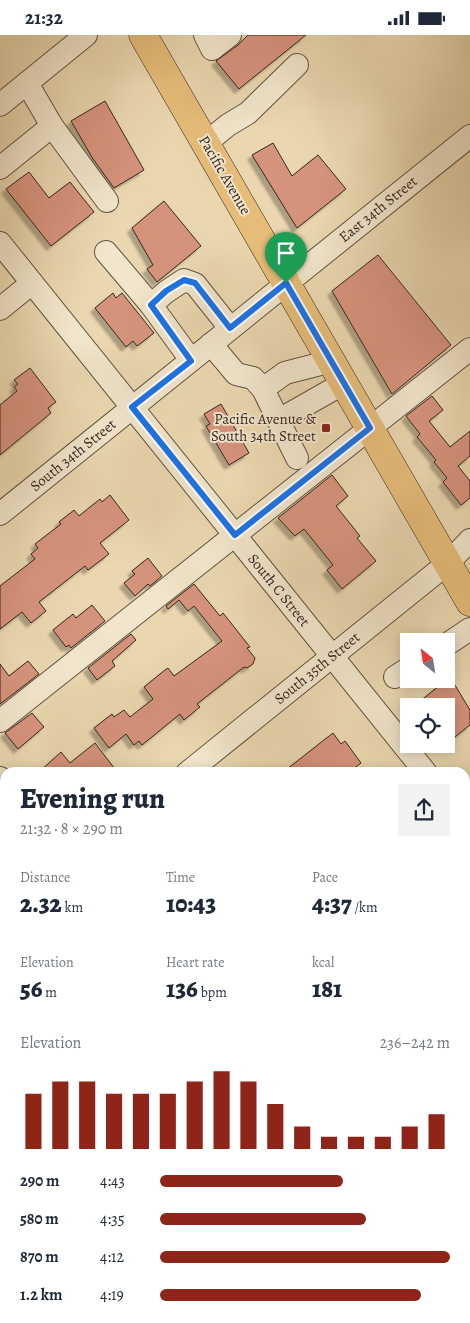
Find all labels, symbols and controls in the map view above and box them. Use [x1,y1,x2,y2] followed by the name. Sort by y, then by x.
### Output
[25,5,63,31] text: 21:32
[194,132,256,218] street label: Pacific Avenue
[335,171,421,247] street label: East 34th Street
[265,232,307,283] pin
[272,239,300,267] icon: arrive
[211,409,316,446] place label: Pacific Avenue & South 34th Street
[26,414,120,496] street label: South 34th Street
[320,422,332,434] marker: Pacific Avenue & South 34th Street
[243,549,315,631] street label: South C Street
[270,627,364,709] street label: South 35th Street
[400,633,455,687] north arrow
[400,633,455,753] map controls
[400,698,455,753] button: locate
[20,780,165,818] text: Evening run
[398,784,450,836] button: share
[20,818,123,840] text: 21:32 · 8 × 290 m
[20,868,70,887] text: Distance
[166,868,195,887] text: Time
[312,868,338,887] text: Pace
[20,887,62,921] text: 2.32
[166,887,216,921] text: 10:43
[312,887,352,921] text: 4:37
[62,898,83,917] text: km
[352,898,378,917] text: /km
[20,953,74,972] text: Elevation
[166,953,224,972] text: Heart rate
[312,953,334,972] text: kcal
[20,972,42,1006] text: 56
[166,972,198,1006] text: 136
[312,972,342,1006] text: 181
[42,983,57,1002] text: m
[198,983,227,1002] text: bpm
[20,1032,81,1054] text: Elevation
[380,1032,450,1054] text: 236–242 m
[20,1170,59,1192] text: 290 m
[100,1170,125,1192] text: 4:43
[20,1208,59,1230] text: 580 m
[100,1208,125,1230] text: 4:35
[20,1246,59,1268] text: 870 m
[100,1246,124,1268] text: 4:12
[20,1284,62,1306] text: 1.2 km
[100,1284,124,1306] text: 4:19

